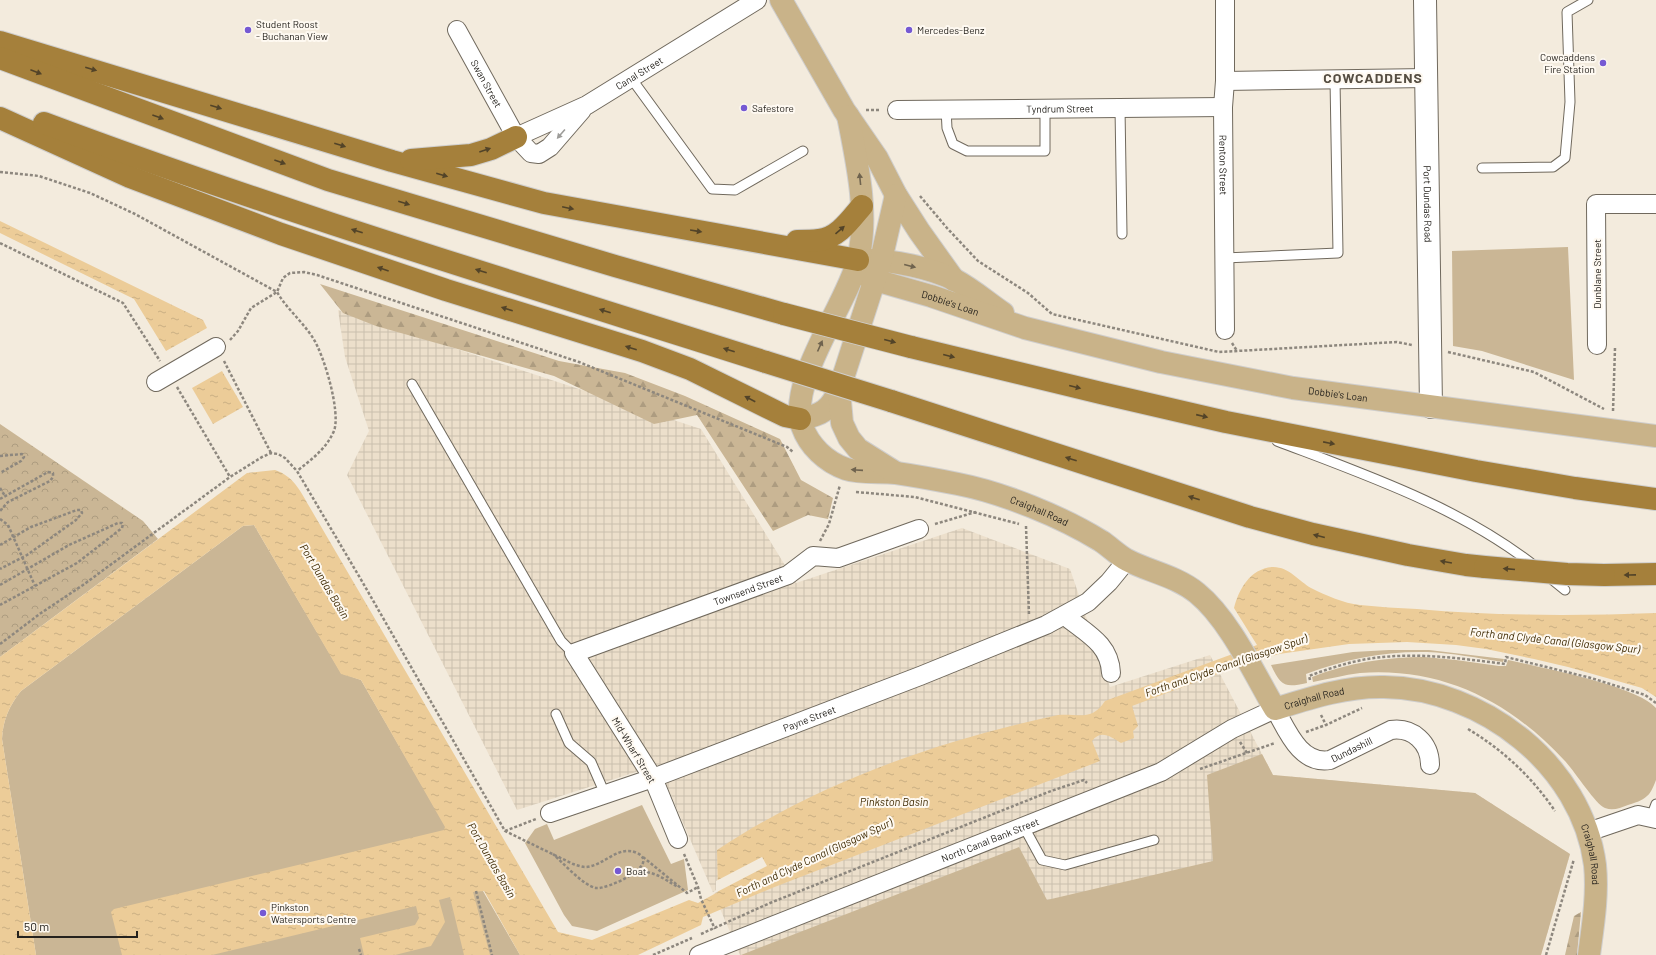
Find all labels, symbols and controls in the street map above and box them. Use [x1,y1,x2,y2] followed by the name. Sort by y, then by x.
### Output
[256,18,328,42] place label: Student Roost - Buchanan View
[917,24,985,36] place label: Mercedes-Benz
[243,25,253,35] marker: Student Roost - Buchanan View
[904,25,914,35] marker: Mercedes-Benz
[1540,51,1595,75] place label: Cowcaddens Fire Station
[613,54,665,92] street label: Canal Street
[468,57,505,110] street label: Swan Street
[1598,58,1608,68] marker: Cowcaddens Fire Station
[85,66,97,72] one-way arrow
[31,69,43,75] one-way arrow
[1323,69,1423,86] district label: COWCADDENS
[752,102,794,114] place label: Safestore
[1026,102,1094,115] street label: Tyndrum Street
[739,103,749,113] marker: Safestore
[210,104,222,110] one-way arrow
[153,115,165,121] one-way arrow
[557,129,566,139] one-way arrow
[1217,135,1230,196] street label: Renton Street
[334,142,346,148] one-way arrow
[480,147,492,153] one-way arrow
[274,160,286,166] one-way arrow
[1421,165,1435,243] street label: Port Dundas Road
[437,172,449,178] one-way arrow
[857,173,863,185] one-way arrow
[398,200,410,206] one-way arrow
[562,205,574,211] one-way arrow
[834,225,845,234] one-way arrow
[351,228,363,234] one-way arrow
[690,228,702,234] one-way arrow
[1591,239,1603,309] street label: Dunblane Street
[904,263,916,269] one-way arrow
[377,266,389,272] one-way arrow
[475,268,487,274] one-way arrow
[920,288,981,318] street label: Dobbie's Loan
[501,306,513,312] one-way arrow
[599,307,611,313] one-way arrow
[884,339,896,345] one-way arrow
[817,340,823,352] one-way arrow
[625,345,637,351] one-way arrow
[722,347,734,353] one-way arrow
[943,353,955,359] one-way arrow
[1069,384,1081,390] one-way arrow
[1308,384,1368,404] street label: Dobbie's Loan
[744,396,756,402] one-way arrow
[1195,414,1208,420] one-way arrow
[1323,440,1335,446] one-way arrow
[1064,455,1076,461] one-way arrow
[851,467,863,474] one-way arrow
[1009,493,1070,528] street label: Craighall Road
[1188,495,1200,501] one-way arrow
[1313,532,1325,538] one-way arrow
[298,541,353,621] water label: Port Dundas Basin
[1440,559,1452,565] one-way arrow
[1503,565,1515,572] one-way arrow
[712,571,785,608] street label: Townsend Street
[1623,572,1636,578] one-way arrow
[1469,625,1642,656] water label: Forth and Clyde Canal (Glasgow Spur)
[1143,631,1310,699] water label: Forth and Clyde Canal (Glasgow Spur)
[1282,684,1345,712] street label: Craighall Road
[781,703,838,734] street label: Payne Street
[610,715,659,786] street label: Mid-Wharf Street
[1329,734,1374,765] street label: Dundashill
[860,795,929,808] water label: Pinkston Basin
[734,815,895,899] water label: Forth and Clyde Canal (Glasgow Spur)
[939,815,1041,864] street label: North Canal Bank Street
[465,820,519,900] water label: Port Dundas Basin
[1579,822,1602,885] street label: Craighall Road
[626,865,647,877] place label: Boat
[613,866,623,876] marker: Boat
[271,901,356,925] place label: Pinkston Watersports Centre
[258,908,268,918] marker: Pinkston Watersports Centre
[18,913,137,939] scale bar
[24,919,49,933] text: 50 m

